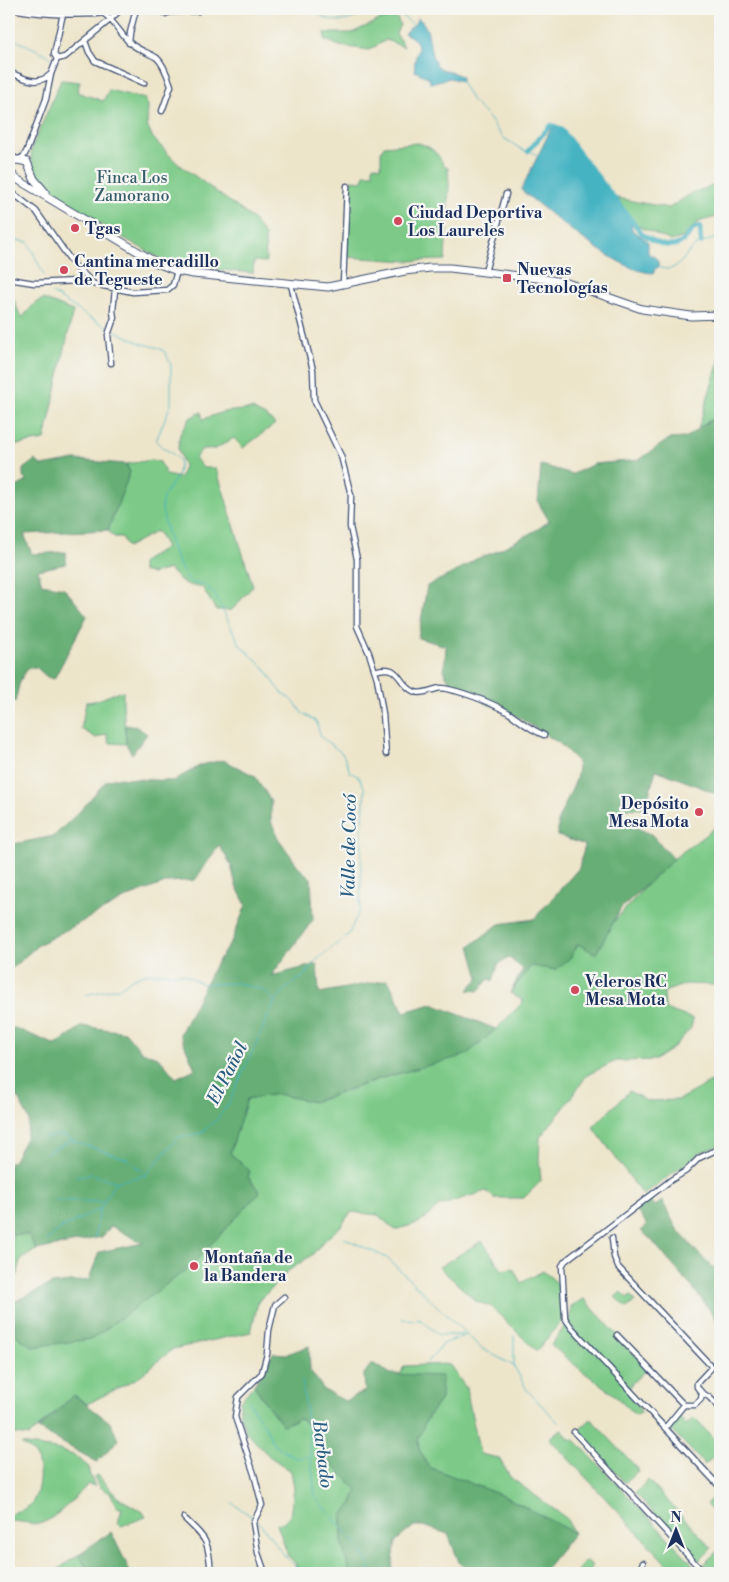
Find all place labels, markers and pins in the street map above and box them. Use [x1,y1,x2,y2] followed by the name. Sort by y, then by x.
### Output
[408,203,543,241] place label: Ciudad Deportiva Los Laureles
[392,215,404,227] marker: Ciudad Deportiva Los Laureles
[85,219,121,239] place label: Tgas
[69,222,81,234] marker: Tgas
[74,252,219,290] place label: Cantina mercadillo de Tegueste
[517,260,608,298] place label: Nuevas Tecnologías
[58,264,70,276] marker: Cantina mercadillo de Tegueste
[501,272,513,284] marker: Nuevas Tecnologías
[609,794,689,832] place label: Depósito Mesa Mota
[693,806,705,818] marker: Depósito Mesa Mota
[584,972,667,1010] place label: Veleros RC Mesa Mota
[569,984,581,996] marker: Veleros RC Mesa Mota
[204,1248,293,1286] place label: Montaña de la Bandera
[188,1260,200,1272] marker: Montaña de la Bandera

